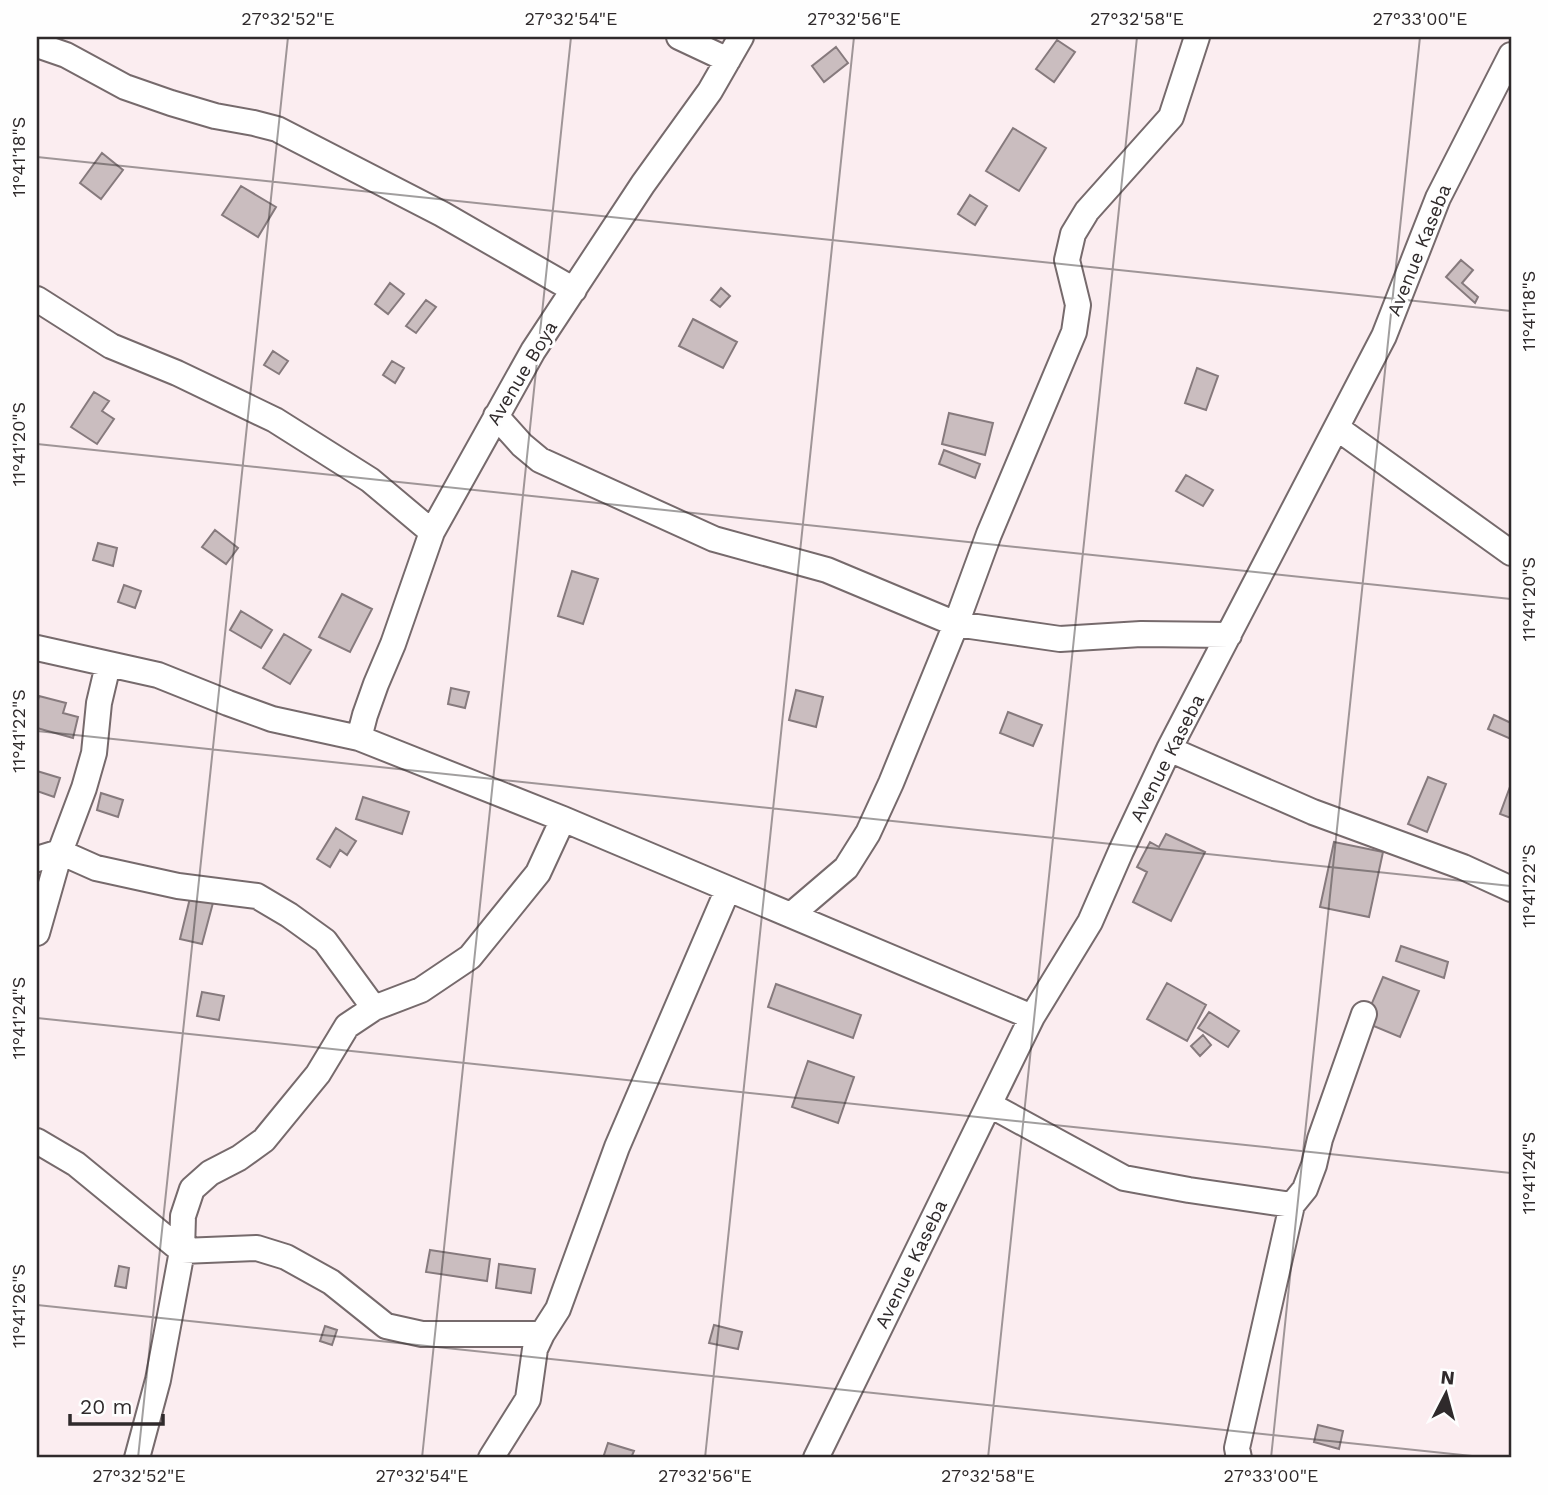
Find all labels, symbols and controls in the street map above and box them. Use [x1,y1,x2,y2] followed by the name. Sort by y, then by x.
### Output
[241,8,335,29] text: 27°32'52"E
[524,8,618,29] text: 27°32'54"E
[807,8,901,29] text: 27°32'56"E
[1090,8,1184,29] text: 27°32'58"E
[1373,8,1467,29] text: 27°33'00"E
[8,117,29,197] text: 11°41'18"S
[1382,180,1456,319] street label: Avenue Kaseba
[1518,271,1539,351] text: 11°41'18"S
[482,317,562,429] street label: Avenue Boya
[8,402,29,486] text: 11°41'20"S
[1518,557,1539,641] text: 11°41'20"S
[8,689,29,773] text: 11°41'22"S
[1125,690,1209,826] street label: Avenue Kaseba
[1518,844,1539,928] text: 11°41'22"S
[8,977,29,1059] text: 11°41'24"S
[1518,1132,1539,1214] text: 11°41'24"S
[870,1196,952,1332] street label: Avenue Kaseba
[8,1264,29,1348] text: 11°41'26"S
[1412,1358,1482,1428] north arrow
[1440,1365,1456,1390] text: N
[70,1383,163,1427] scale bar
[80,1394,132,1419] text: 20 m
[92,1465,186,1486] text: 27°32'52"E
[375,1465,469,1486] text: 27°32'54"E
[658,1465,752,1486] text: 27°32'56"E
[941,1465,1035,1486] text: 27°32'58"E
[1224,1465,1318,1486] text: 27°33'00"E

